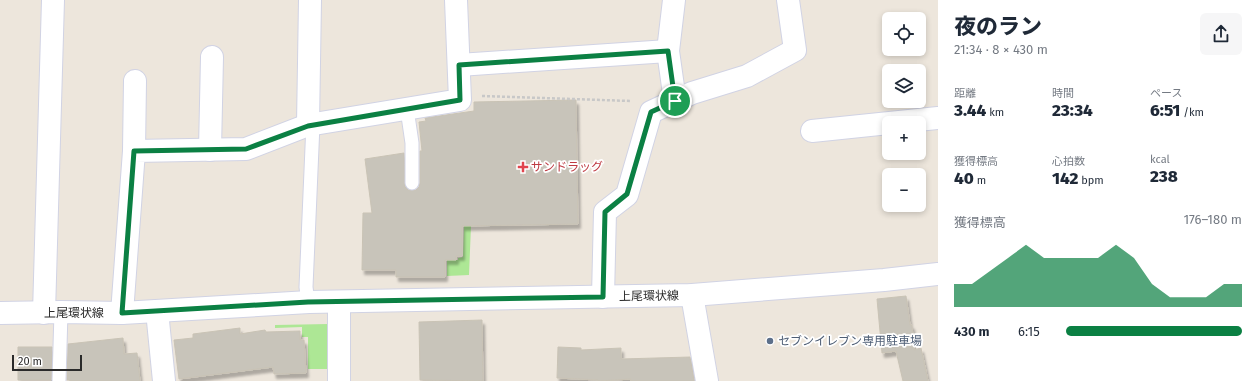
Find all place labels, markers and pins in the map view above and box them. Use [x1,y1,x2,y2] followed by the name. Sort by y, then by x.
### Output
[658,84,692,118] pin
[531,160,603,174] place label: サンドラッグ
[518,162,528,172] marker: サンドラッグ
[778,334,922,348] place label: セブンイレブン専用駐車場
[765,336,775,346] marker: セブンイレブン専用駐車場

